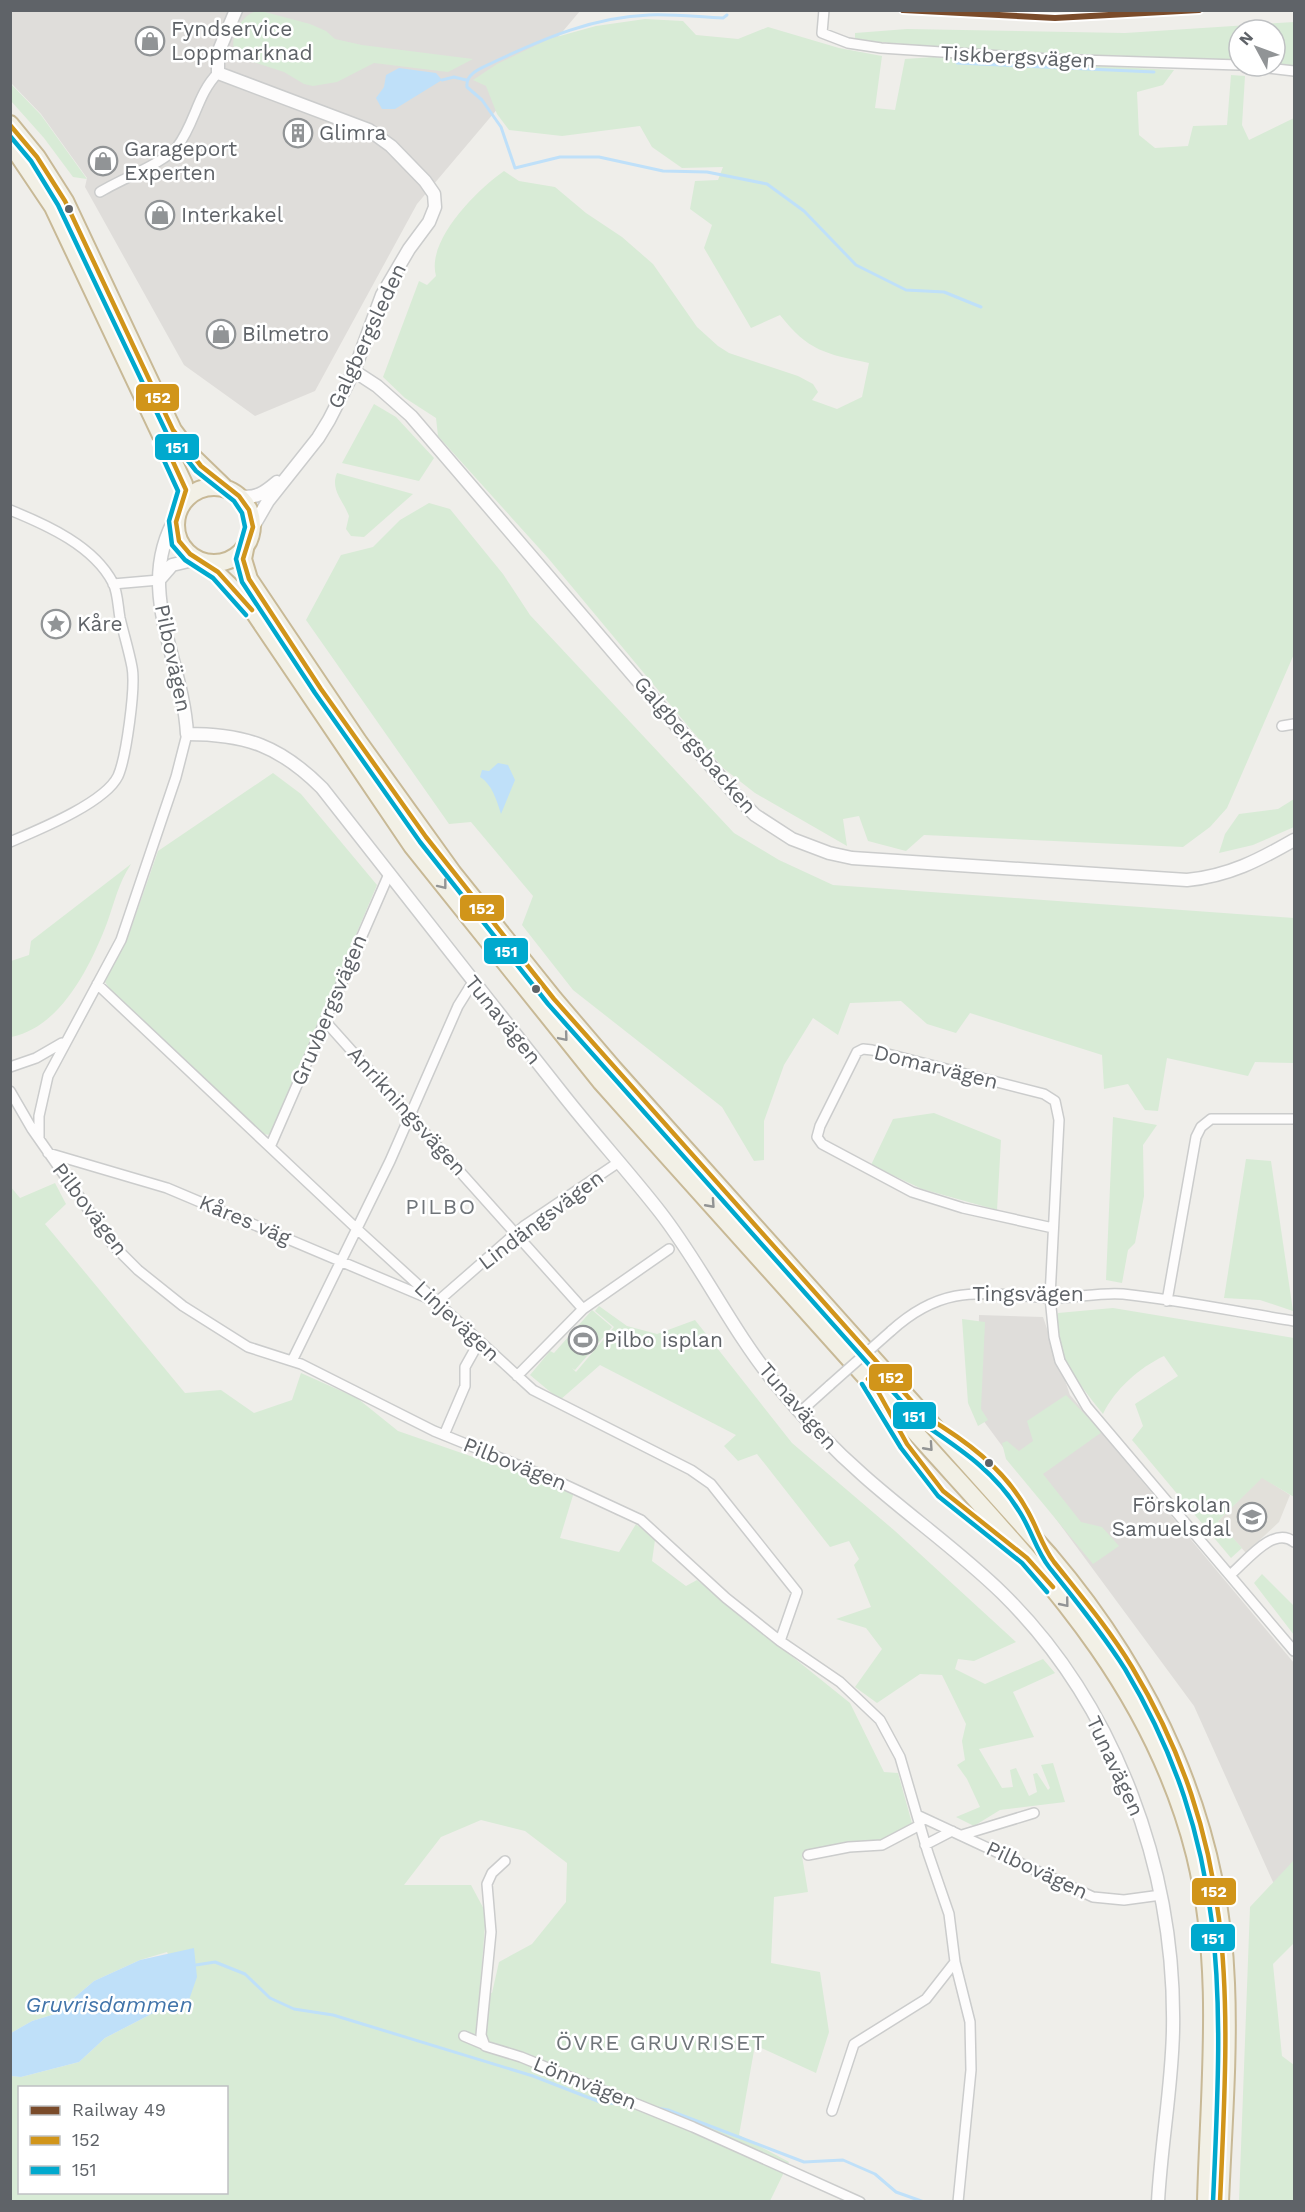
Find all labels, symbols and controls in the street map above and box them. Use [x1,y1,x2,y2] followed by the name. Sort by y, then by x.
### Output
[171,16,313,65] place label: Fyndservice Loppmarknad
[1227,18,1287,78] north arrow
[134,25,166,57] shop icon: Fyndservice Loppmarknad
[1235,28,1257,49] text: N
[940,40,1096,73] street label: Tiskbergsvägen
[282,117,314,149] building icon: Glimra
[319,120,387,145] place label: Glimra
[124,136,237,185] place label: Garageport Experten
[87,145,119,177] shop icon: Garageport Experten
[144,199,176,231] shop icon: Interkakel
[181,202,284,227] place label: Interkakel
[63,203,75,215] unlabelled marker
[322,259,411,412] street label: Galgbergsleden
[205,318,237,350] shop icon: Bilmetro
[242,321,329,346] place label: Bilmetro
[135,383,180,412] line badge: 152
[145,388,171,407] text: 152
[154,433,200,461] line badge: 151
[165,438,189,457] text: 151
[150,602,197,714] street label: Pilbovägen
[40,608,72,640] place icon: Kåre
[77,611,123,636] place label: Kåre
[629,671,762,818] street label: Galgbergsbacken
[435,879,446,890] one-way arrow
[459,894,505,922] line badge: 152
[469,899,495,918] text: 152
[285,930,372,1089] street label: Gruvbergsvägen
[483,937,529,965] line badge: 151
[494,942,518,961] text: 151
[460,970,547,1069] street label: Tunavägen
[530,983,542,995] unlabelled marker
[557,1031,568,1042] one-way arrow
[871,1039,1001,1094] street label: Domarvägen
[343,1041,472,1180] street label: Anrikningsvägen
[47,1157,133,1260] street label: Pilbovägen
[473,1164,608,1275] street label: Lindängsvägen
[196,1189,296,1250] street label: Kåres väg
[405,1194,477,1219] district label: PILBO
[704,1198,715,1208] one-way arrow
[410,1275,505,1366] street label: Linjevägen
[972,1281,1084,1306] street label: Tingsvägen
[567,1324,599,1356] sports icon: Pilbo isplan
[604,1327,723,1352] place label: Pilbo isplan
[754,1357,843,1454] street label: Tunavägen
[868,1363,913,1392] line badge: 152
[878,1368,904,1387] text: 152
[892,1401,937,1430] line badge: 151
[902,1407,926,1426] text: 151
[460,1431,571,1496] street label: Pilbovägen
[922,1441,933,1451] one-way arrow
[983,1457,995,1469] unlabelled marker
[1112,1492,1232,1541] place label: Förskolan Samuelsdal
[1236,1501,1268,1533] school or university icon: Förskolan Samuelsdal
[1058,1596,1069,1607] one-way arrow
[1081,1712,1150,1820] street label: Tunavägen
[982,1835,1092,1904] street label: Pilbovägen
[1191,1877,1237,1906] line badge: 152
[1201,1882,1227,1901] text: 152
[1190,1923,1236,1952] line badge: 151
[1201,1929,1225,1948] text: 151
[25,1992,193,2017] water label: Gruvrisdammen
[556,2030,766,2055] district label: ÖVRE GRUVRISET
[530,2050,641,2115] street label: Lönnvägen
[18,2086,228,2194] legend
[72,2099,166,2120] text: Railway 49
[72,2129,100,2150] text: 152
[72,2159,97,2180] text: 151

